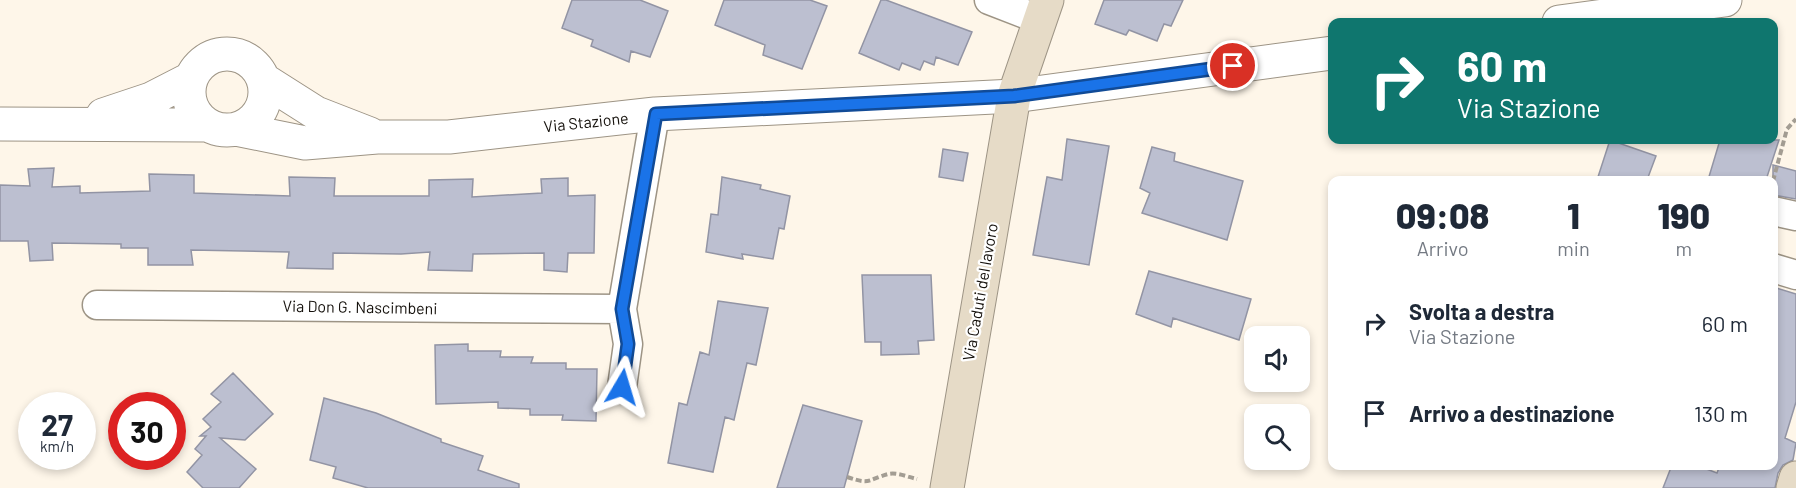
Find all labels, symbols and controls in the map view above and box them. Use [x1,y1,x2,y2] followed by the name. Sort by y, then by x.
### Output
[1207,40,1258,91] pin
[1457,40,1547,90] text: 60 m
[1358,42,1436,120] icon: right
[1216,49,1249,82] icon: arrive
[1457,91,1601,123] text: Via Stazione
[543,108,629,135] street label: Via Stazione
[1396,193,1489,236] text: 09:08
[1567,193,1580,236] text: 1
[1658,193,1710,236] text: 190
[958,222,1001,362] street label: Via Caduti del lavoro
[1417,236,1469,260] text: Arrivo
[1557,236,1590,260] text: min
[1676,236,1692,260] text: m
[282,296,438,317] street label: Via Don G. Nascimbeni
[1409,298,1554,324] text: Svolta a destra
[1358,307,1391,340] icon: right
[1702,310,1748,336] text: 60 m
[1409,324,1515,348] text: Via Stazione
[1244,326,1310,470] map controls
[1244,326,1310,392] button: sound
[590,355,654,419] position arrow
[108,392,186,470] speed limit sign: 30
[1358,397,1391,430] icon: arrive
[1409,400,1615,426] text: Arrivo a destinazione
[1694,400,1748,426] text: 130 m
[1244,404,1310,470] button: search
[41,406,73,442] text: 27
[40,437,74,455] text: km/h

